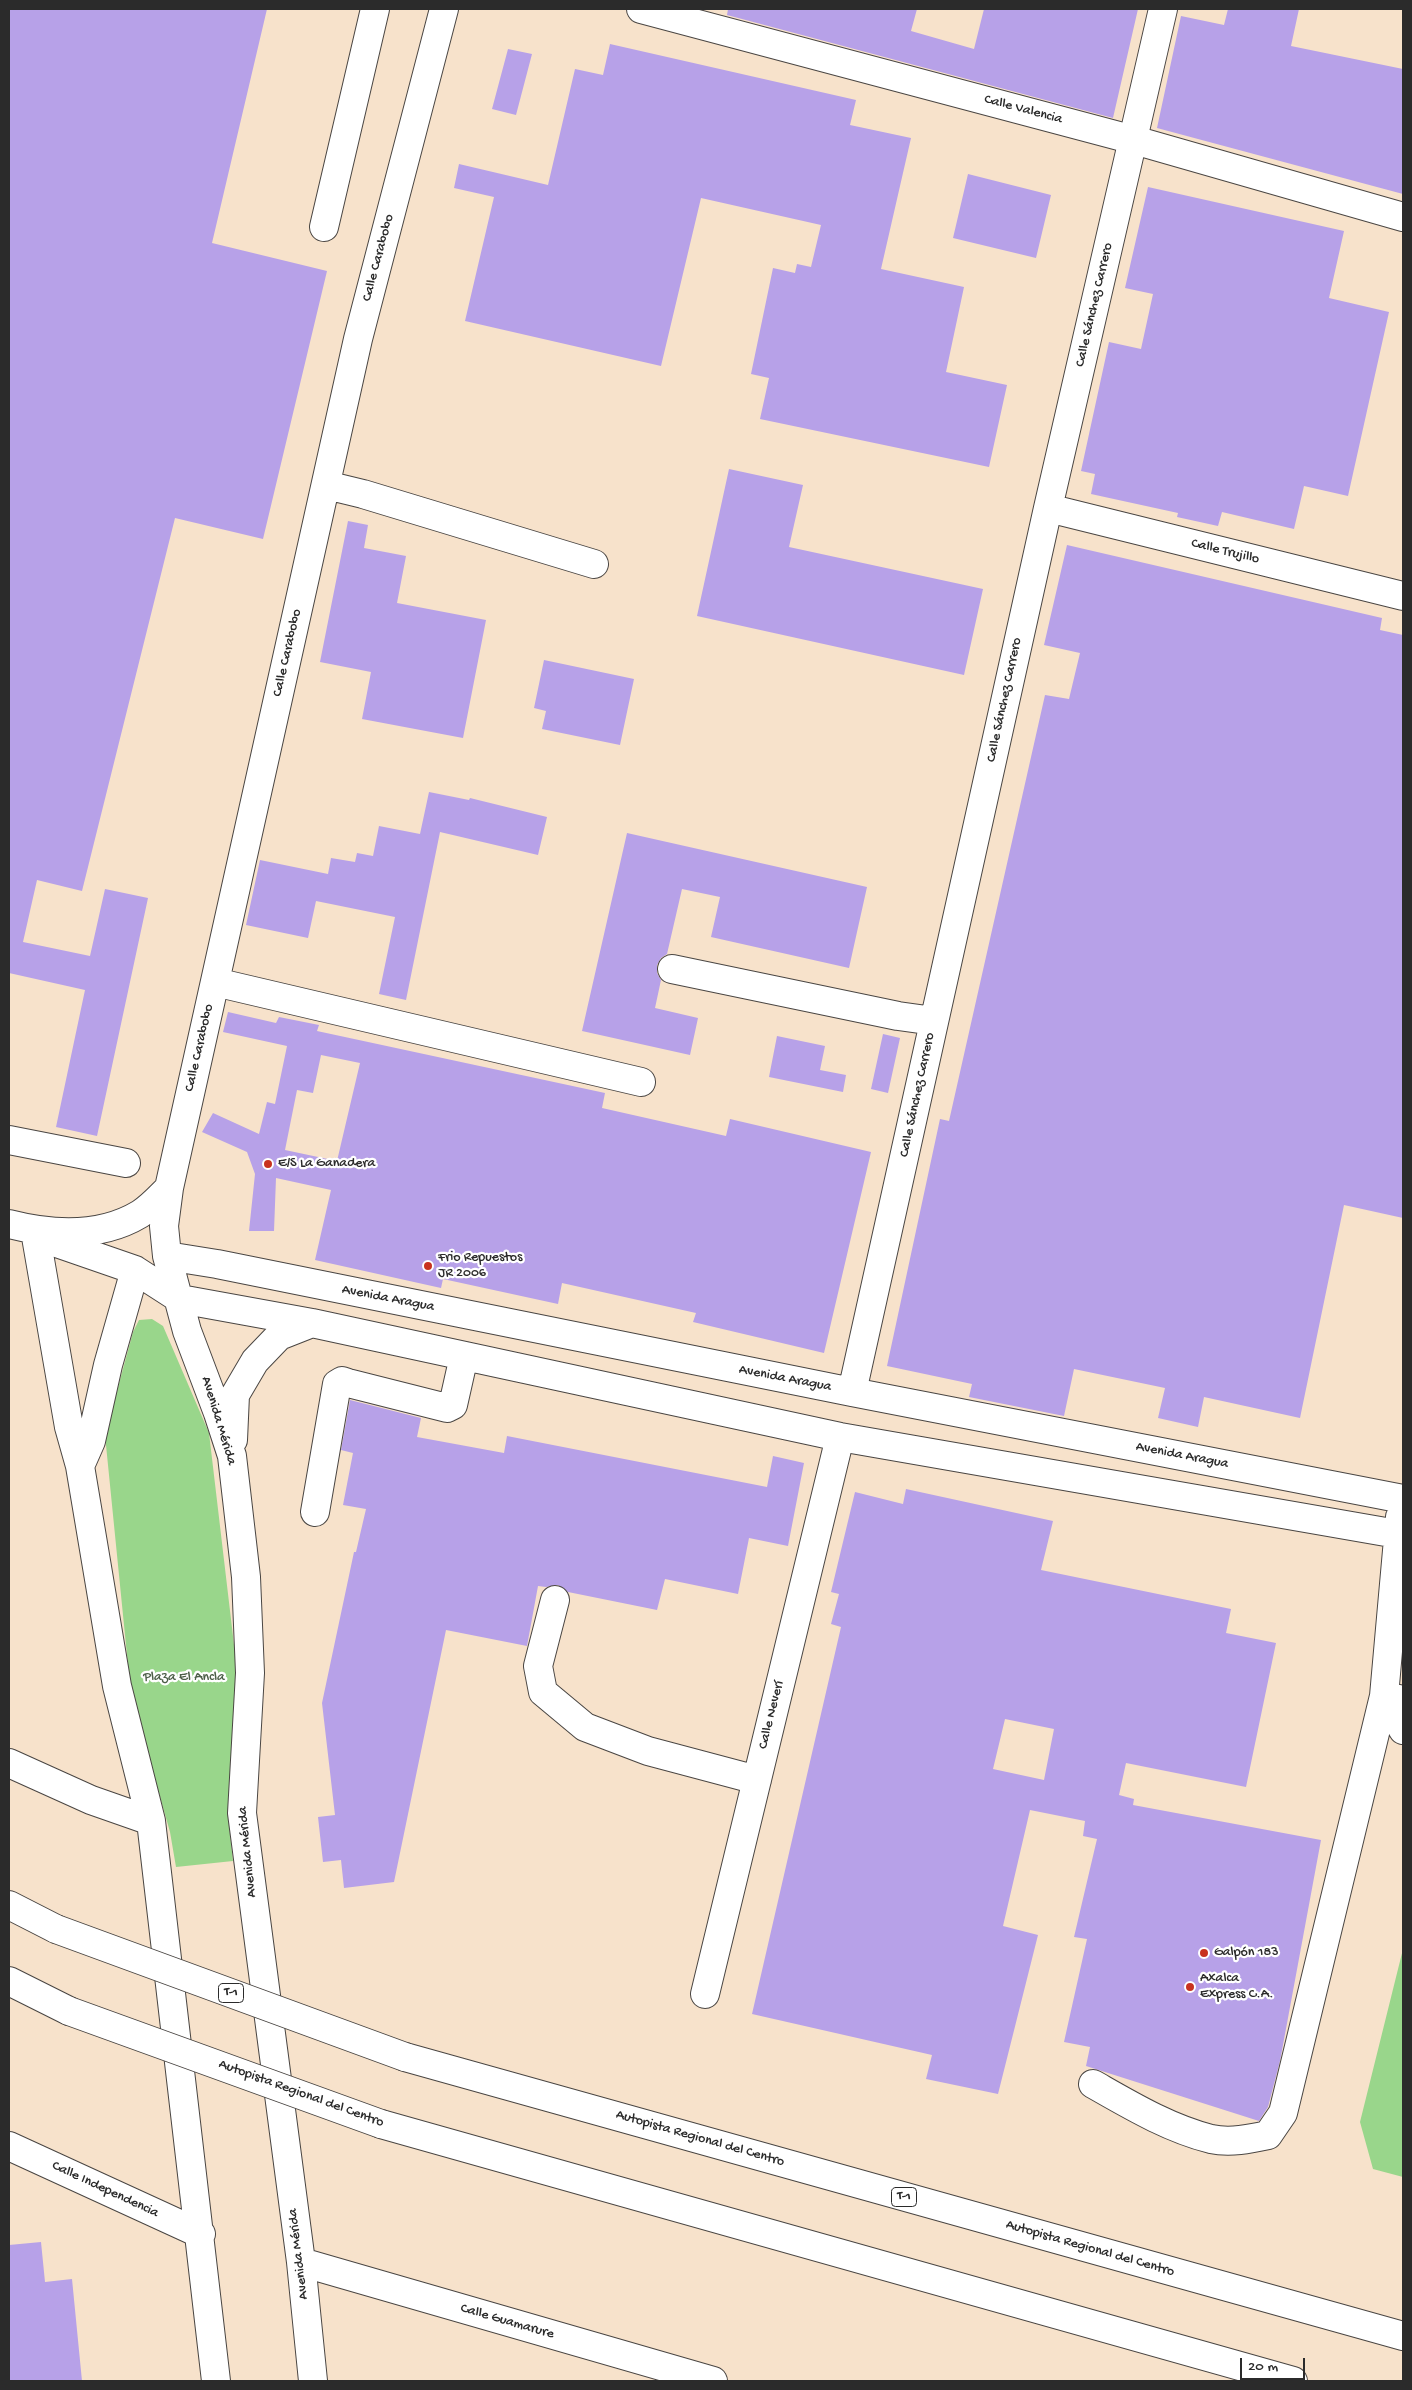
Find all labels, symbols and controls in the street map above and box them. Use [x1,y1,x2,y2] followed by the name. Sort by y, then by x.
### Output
[982,92,1064,128] street label: Calle Valencia
[359,213,399,303] street label: Calle Carabobo
[1073,241,1117,369] street label: Calle Sánchez Carrero
[1189,535,1261,569] street label: Calle Trujillo
[270,608,306,698] street label: Calle Carabobo
[984,636,1026,764] street label: Calle Sánchez Carrero
[182,1003,218,1093] street label: Calle Carabobo
[897,1031,939,1159] street label: Calle Sánchez Carrero
[278,1156,375,1172] place label: E/S La Ganadera
[262,1158,274,1170] marker: E/S La Ganadera
[438,1250,522,1282] place label: Frio Repuestos JR 2006
[422,1260,434,1272] marker: Frio Repuestos JR 2006
[340,1282,436,1316] street label: Avenida Aragua
[737,1362,833,1396] street label: Avenida Aragua
[197,1375,239,1467] street label: Avenida Mérida
[1134,1439,1230,1473] street label: Avenida Aragua
[143,1670,225,1686] park label: Plaza El Ancla
[755,1679,789,1751] street label: Calle Neverí
[235,1806,261,1898] street label: Avenida Mérida
[1214,1945,1278,1961] place label: Galpón 183
[1198,1947,1210,1959] marker: Galpón 183
[1200,1971,1273,2004] place label: Axalca Express C.A.
[1184,1981,1196,1993] marker: Axalca Express C.A.
[218,1984,244,2002] road number: T-1
[216,2056,386,2132] street label: Autopista Regional del Centro
[614,2107,786,2171] street label: Autopista Regional del Centro
[49,2158,161,2222] street label: Calle Independencia
[892,2188,916,2206] road number: T-1
[285,2208,313,2300] street label: Avenida Mérida
[1004,2217,1176,2281] street label: Autopista Regional del Centro
[458,2301,556,2343] street label: Calle Guamarure
[1242,2348,1307,2380] scale bar
[1248,2358,1278,2376] text: 20 m

